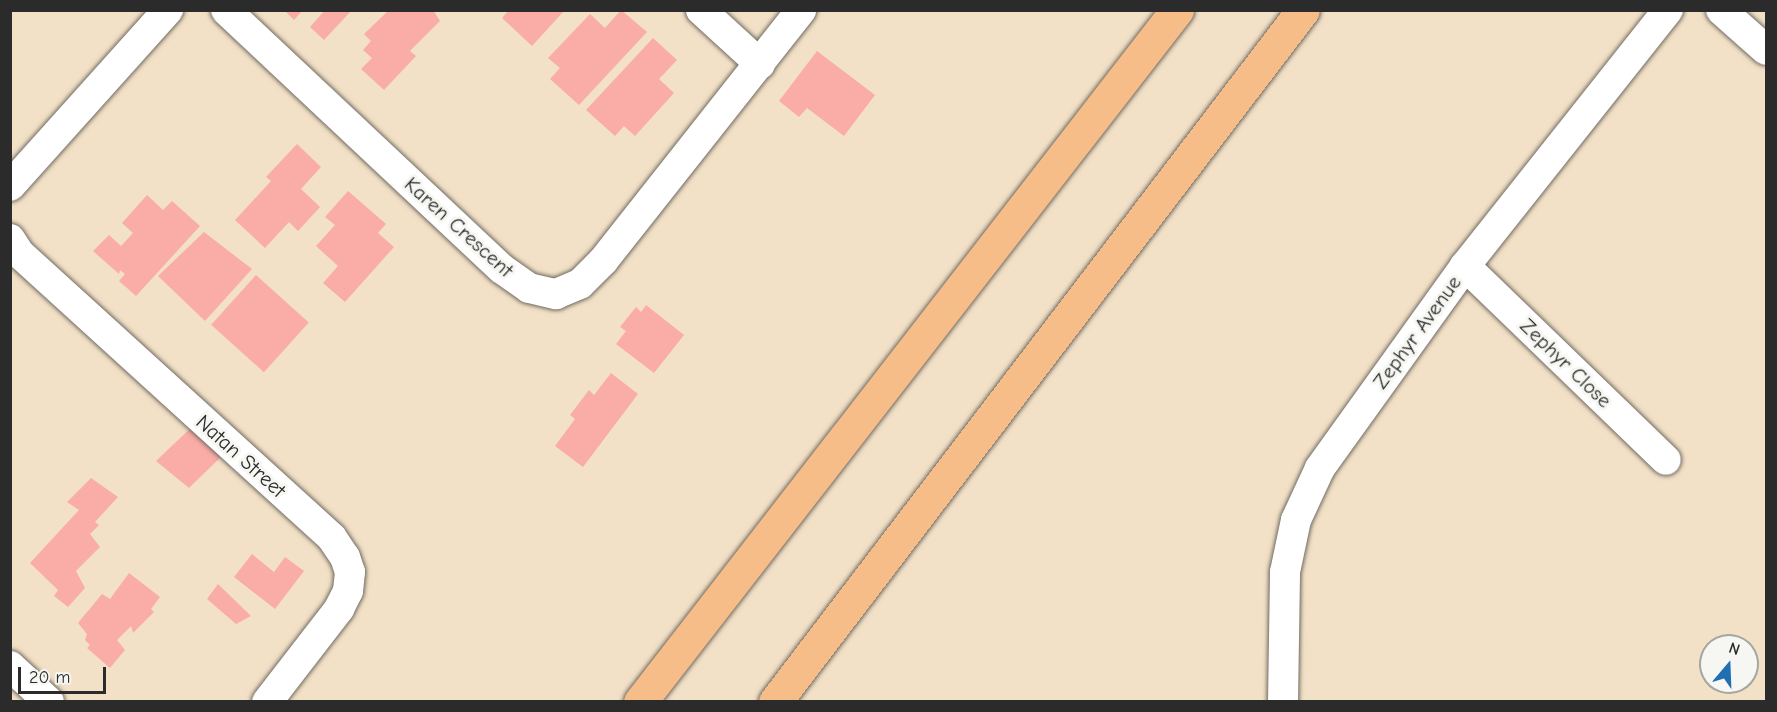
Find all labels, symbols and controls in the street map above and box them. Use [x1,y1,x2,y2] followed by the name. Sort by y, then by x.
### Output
[399,171,519,283] street label: Karen Crescent
[1367,270,1467,394] street label: Zephyr Avenue
[1515,313,1617,413] street label: Zephyr Close
[191,409,291,503] street label: Natan Street
[1699,634,1759,694] north arrow
[1726,639,1742,659] text: N
[21,655,110,693] scale bar
[29,667,70,688] text: 20 m

